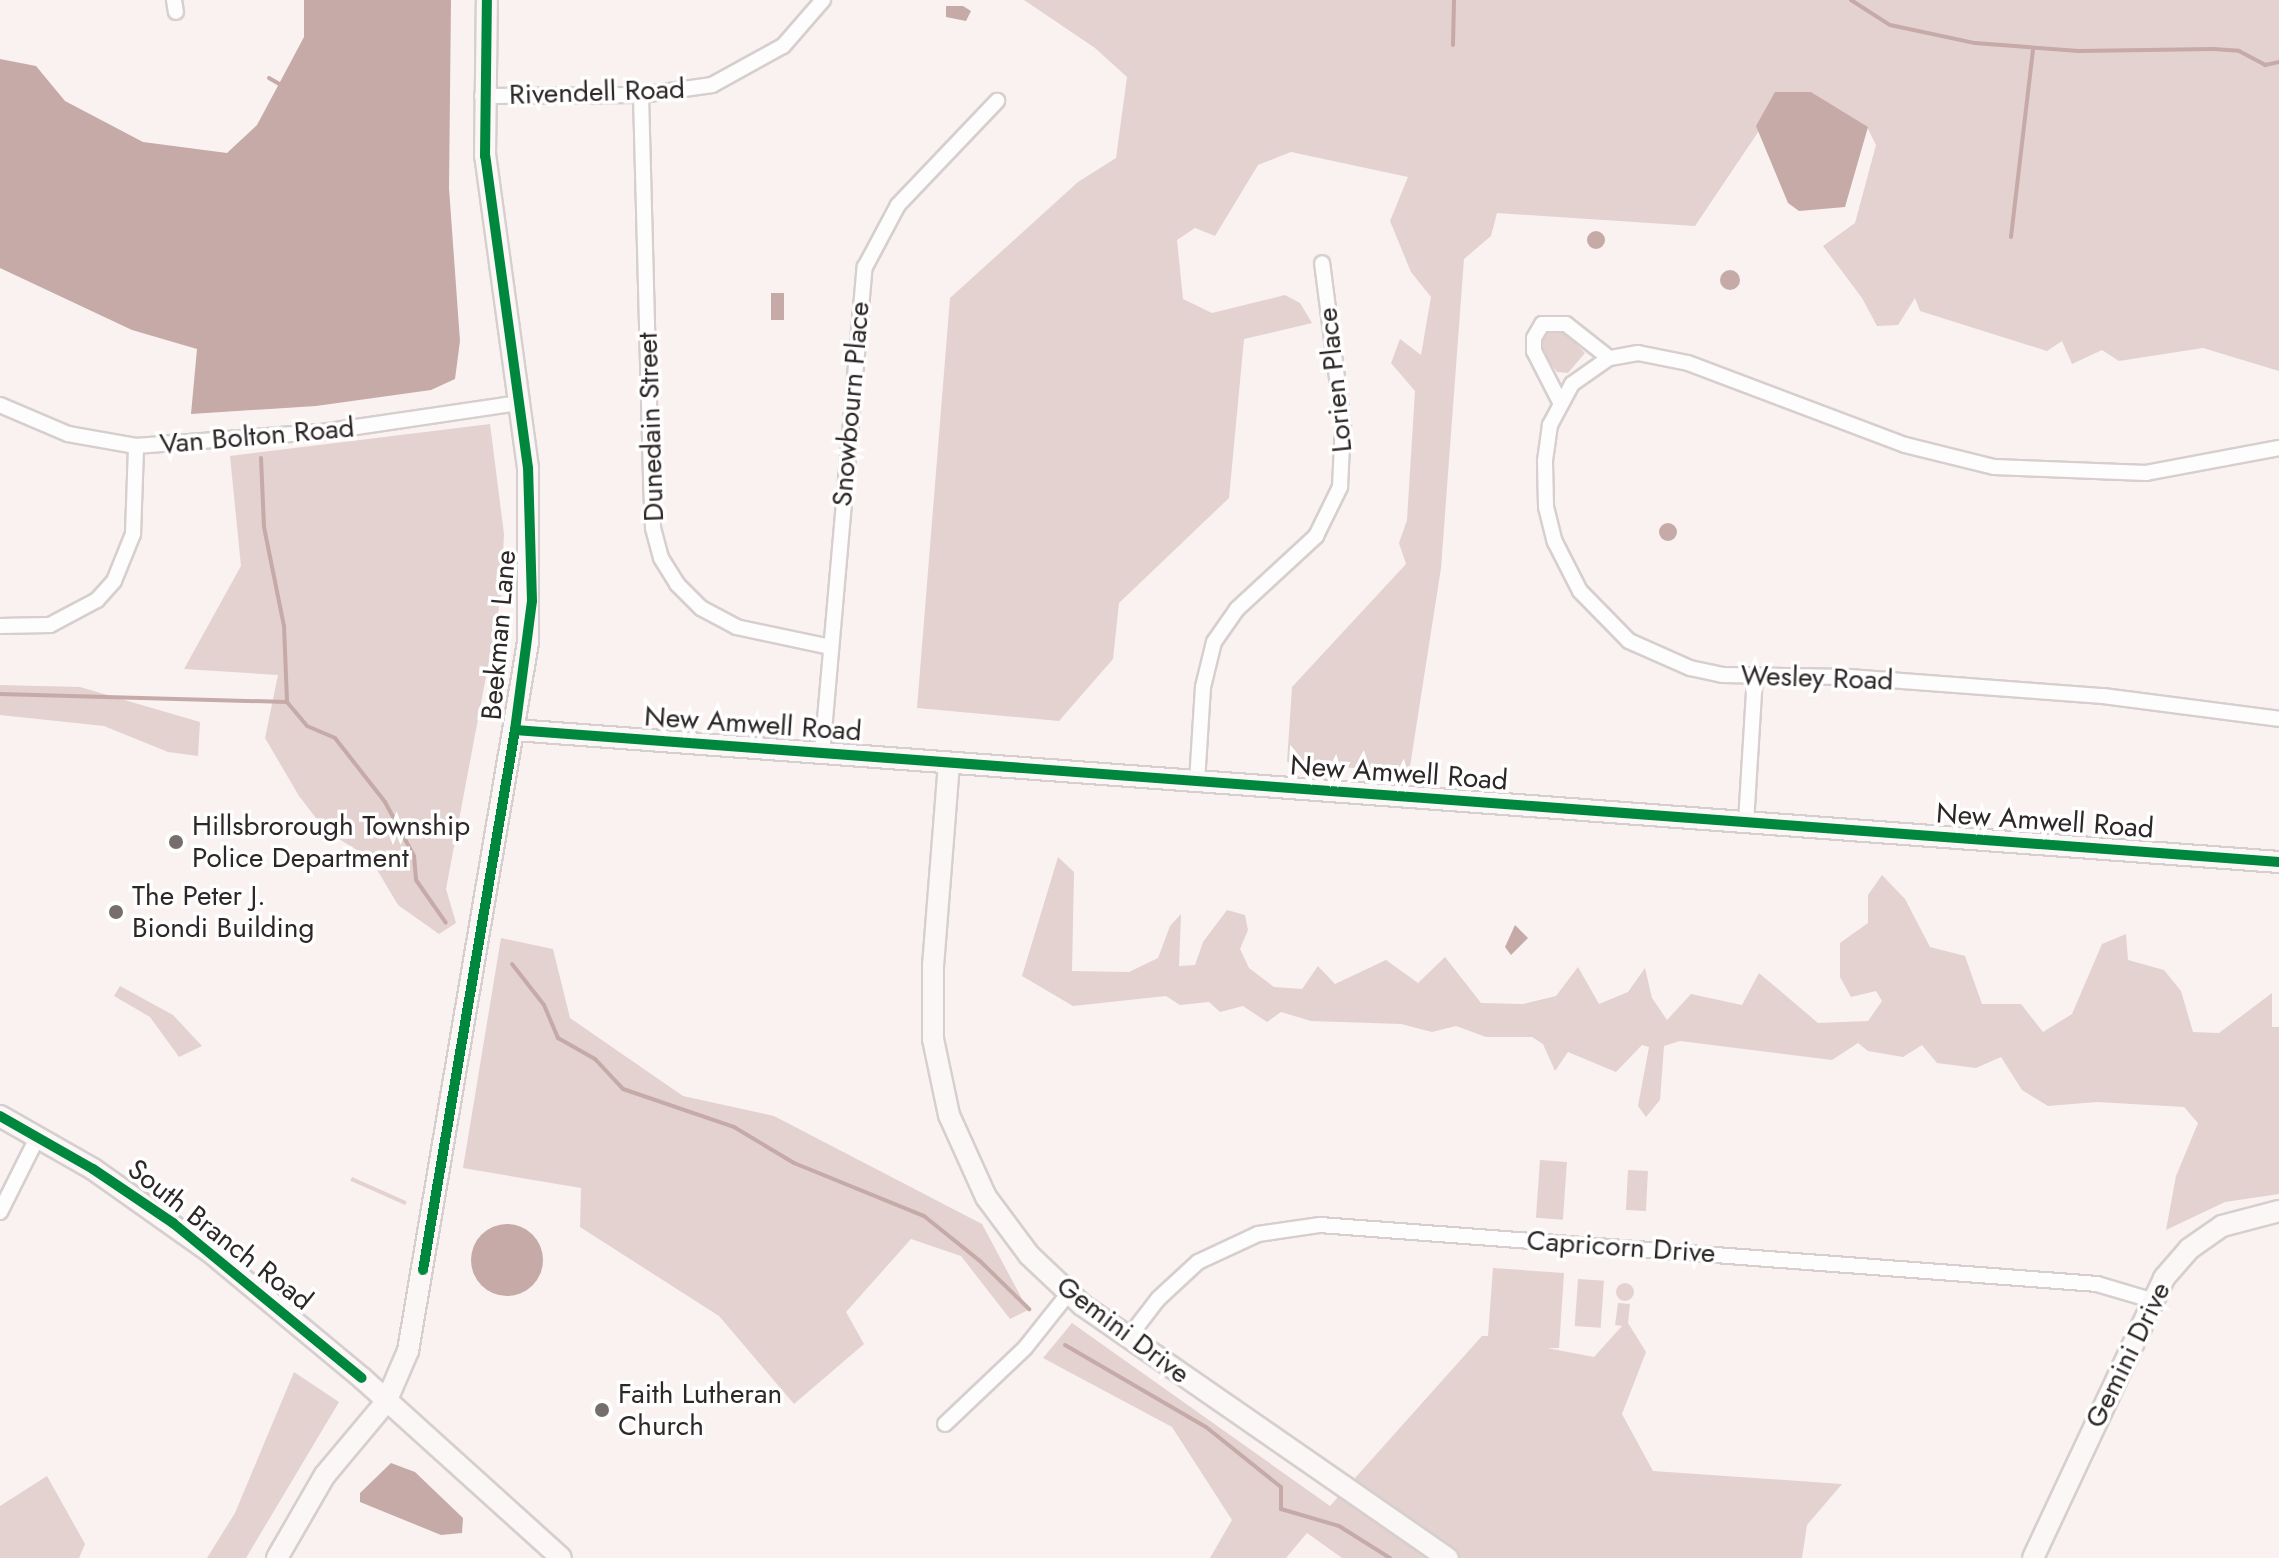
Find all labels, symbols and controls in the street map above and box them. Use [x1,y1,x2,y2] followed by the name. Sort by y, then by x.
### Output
[508,72,686,112] street label: Rivendell Road
[825,300,877,508] street label: Snowbourn Place
[1311,306,1359,454] street label: Lorien Place
[631,332,671,522] street label: Dunedain Street
[158,411,356,461] street label: Van Bolton Road
[475,549,523,721] street label: Beekman Lane
[1740,659,1894,697] street label: Wesley Road
[643,700,863,748] street label: New Amwell Road
[1289,749,1509,797] street label: New Amwell Road
[1935,797,2155,845] street label: New Amwell Road
[192,809,470,875] place label: Hillsbrorough Township Police Department
[167,833,185,851] marker: Hillsbrorough Township Police Department
[132,879,314,945] place label: The Peter J. Biondi Building
[107,903,125,921] marker: The Peter J. Biondi Building
[121,1152,319,1318] street label: South Branch Road
[1526,1224,1716,1270] street label: Capricorn Drive
[1050,1269,1196,1391] street label: Gemini Drive
[2078,1277,2178,1433] street label: Gemini Drive
[618,1377,782,1443] place label: Faith Lutheran Church
[593,1401,611,1419] marker: Faith Lutheran Church

